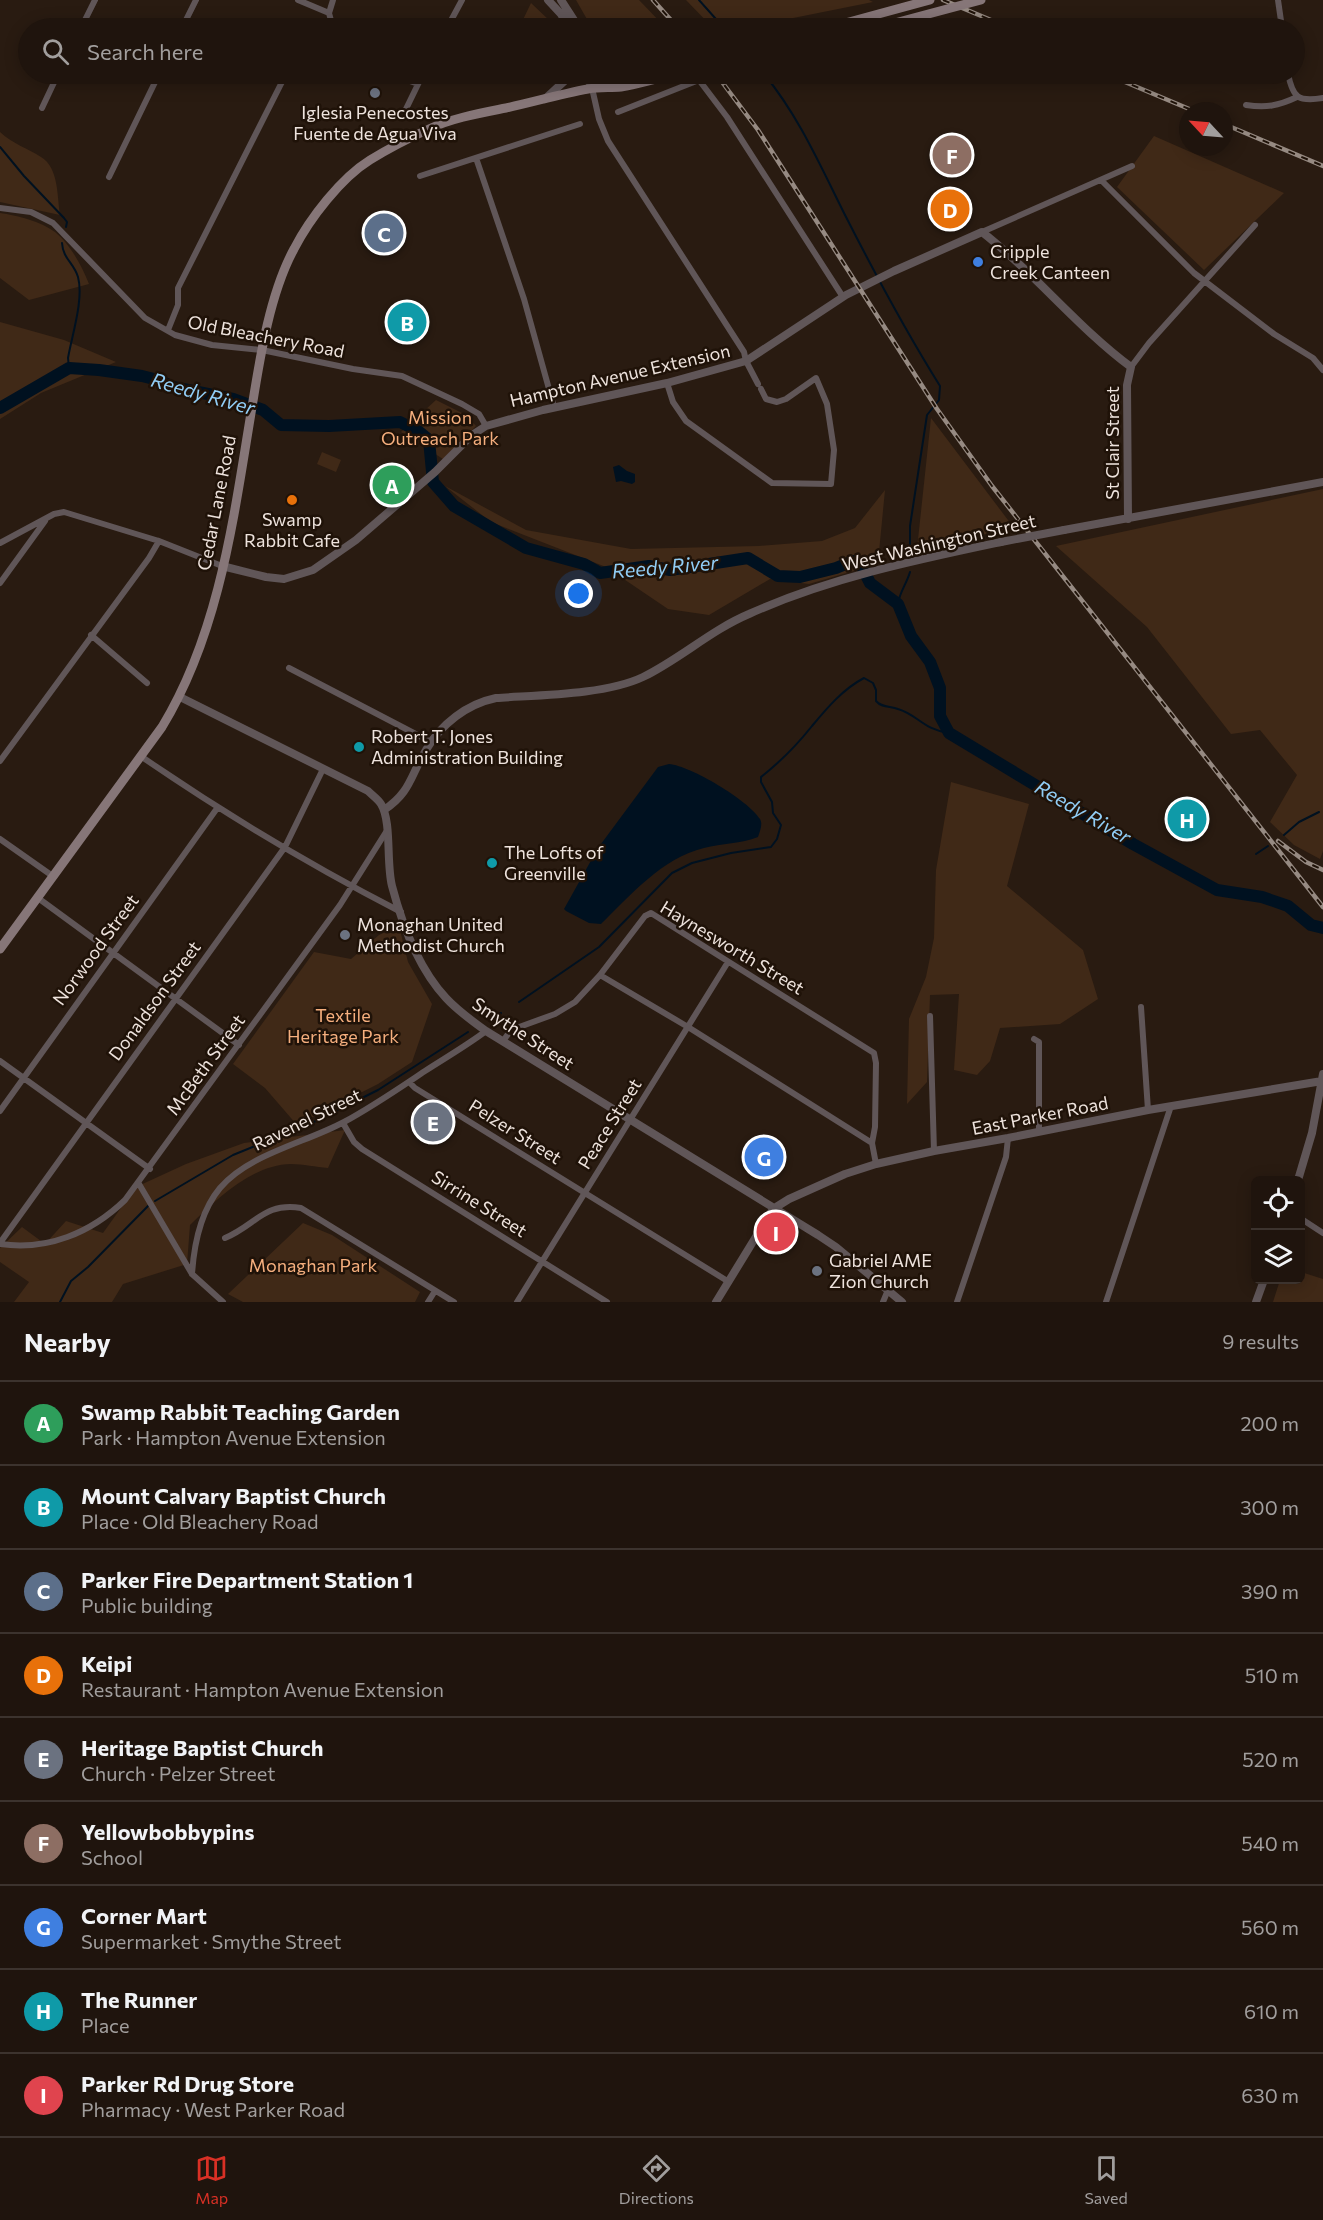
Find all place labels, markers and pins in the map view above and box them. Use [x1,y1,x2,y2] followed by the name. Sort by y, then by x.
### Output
[368,86,382,100] marker: Iglesia Penecostes Fuente de Agua Viva
[293,101,457,144] place label: Iglesia Penecostes Fuente de Agua Viva
[932,132,972,178] pin: F
[930,186,970,232] pin: D
[364,210,404,256] pin: C
[990,240,1110,283] place label: Cripple Creek Canteen
[971,255,985,269] marker: Cripple Creek Canteen
[388,300,426,344] pin: B
[372,462,412,508] pin: A
[285,493,299,507] marker: Swamp Rabbit Cafe
[244,508,340,551] place label: Swamp Rabbit Cafe
[371,725,563,768] place label: Robert T. Jones Administration Building
[352,740,366,754] marker: Robert T. Jones Administration Building
[1168,796,1206,842] pin: H
[504,841,604,884] place label: The Lofts of Greenville
[485,856,499,870] marker: The Lofts of Greenville
[357,913,505,956] place label: Monaghan United Methodist Church
[338,928,352,942] marker: Monaghan United Methodist Church
[414,1100,452,1144] pin: E
[744,1134,783,1180] pin: G
[756,1210,796,1254] pin: I
[829,1249,932,1292] place label: Gabriel AME Zion Church
[810,1264,824,1278] marker: Gabriel AME Zion Church

